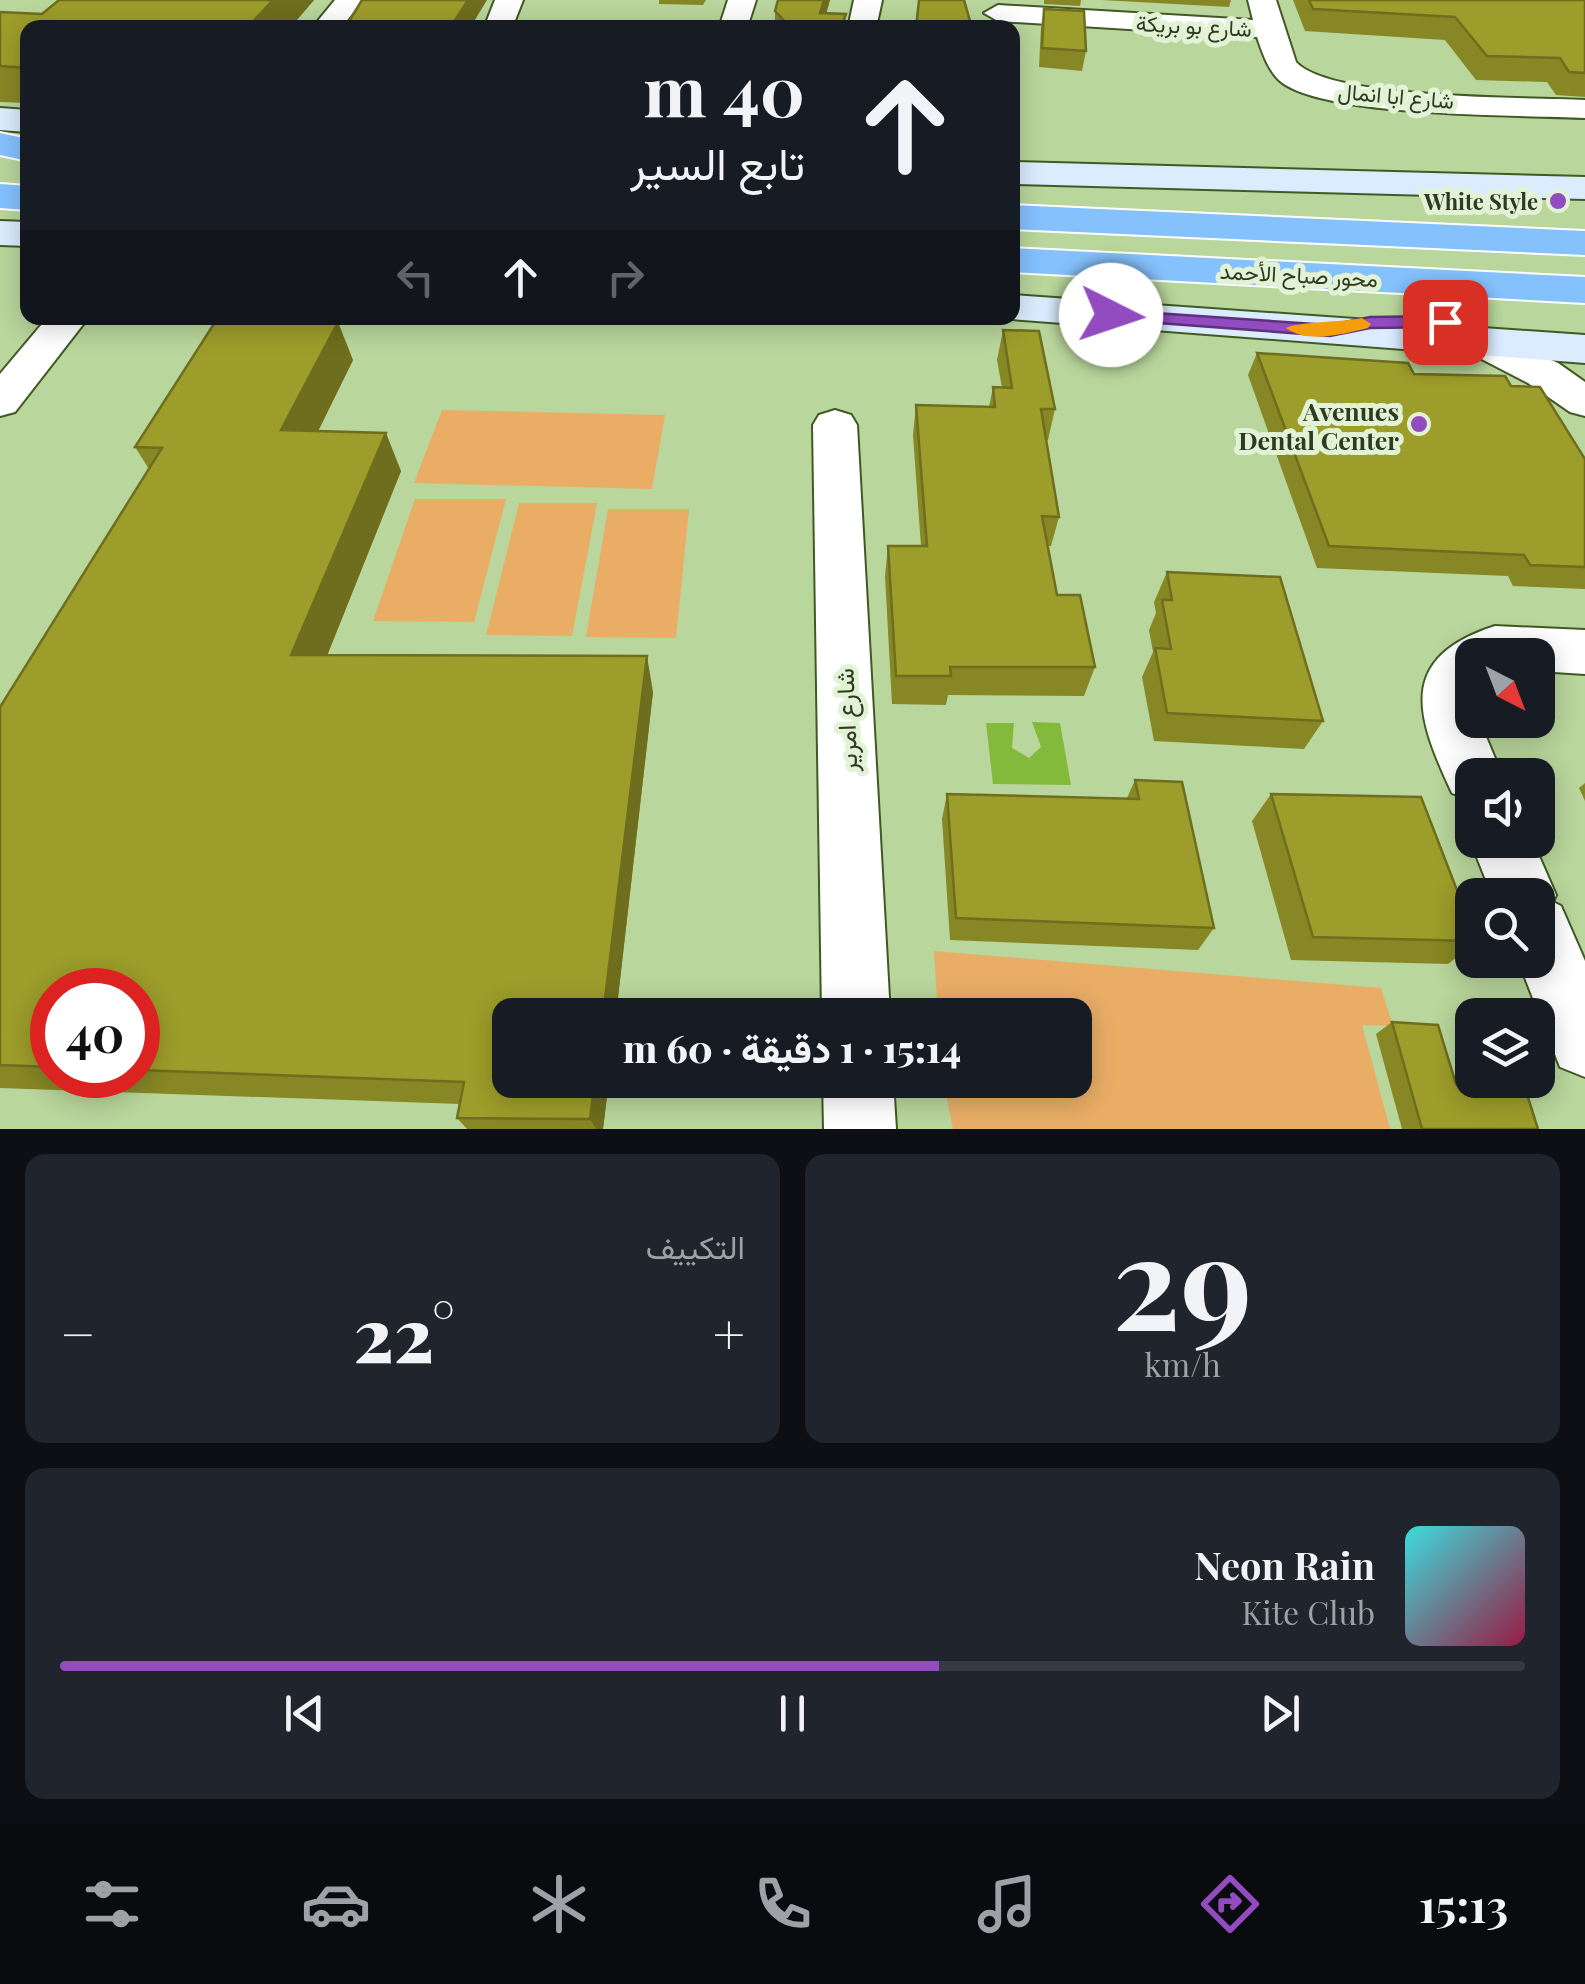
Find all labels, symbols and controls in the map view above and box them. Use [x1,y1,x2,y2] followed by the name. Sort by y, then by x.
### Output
[1135,7,1253,44] street label: شارع بو بريكة
[643,41,805,135] text: 40 m
[840,60,970,190] icon: ahead
[1337,75,1455,116] street label: شارع ابا انمال
[630,131,805,191] text: تابع السير
[1423,186,1538,216] place label: White Style
[1547,190,1569,212] marker: White Style
[388,250,443,305] icon: left
[493,250,548,305] icon: ahead
[598,250,653,305] icon: right
[1219,255,1379,294] street label: محور صباح الأحمد
[1059,263,1163,367] position arrow
[1403,280,1488,365] pin
[1418,295,1473,350] icon: arrive
[1238,394,1399,456] place label: Avenues Dental Center
[1408,413,1430,435] marker: Avenues Dental Center
[1455,638,1555,738] north arrow
[1455,638,1555,1098] map controls
[827,668,865,773] street label: شارع امرير
[1455,758,1555,858] button: sound
[1455,878,1555,978] button: search
[30,968,160,1098] speed limit sign: 40
[1455,998,1555,1098] button: layers
[623,1022,961,1073] text: 15:14 · 1 دقيقة · 60 m
[1113,1190,1252,1364] text: 29
[646,1224,745,1267] text: التكييف
[353,1282,455,1382] text: 22°
[60,1295,96,1369] text: −
[713,1295,745,1369] text: +
[1144,1342,1221,1385] text: km/h
[1194,1539,1375,1590] text: Neon Rain
[1241,1590,1375,1633] text: Kite Club
[277,1686,332,1741] icon: previous
[765,1686,820,1741] icon: pause
[1253,1686,1308,1741] icon: next
[77,1869,147,1939] icon: filters
[301,1869,371,1939] icon: car
[524,1869,594,1939] icon: climate
[748,1869,818,1939] icon: phone
[972,1869,1042,1939] icon: music
[1195,1869,1265,1939] icon: directions
[1419,1874,1508,1934] text: 15:13

